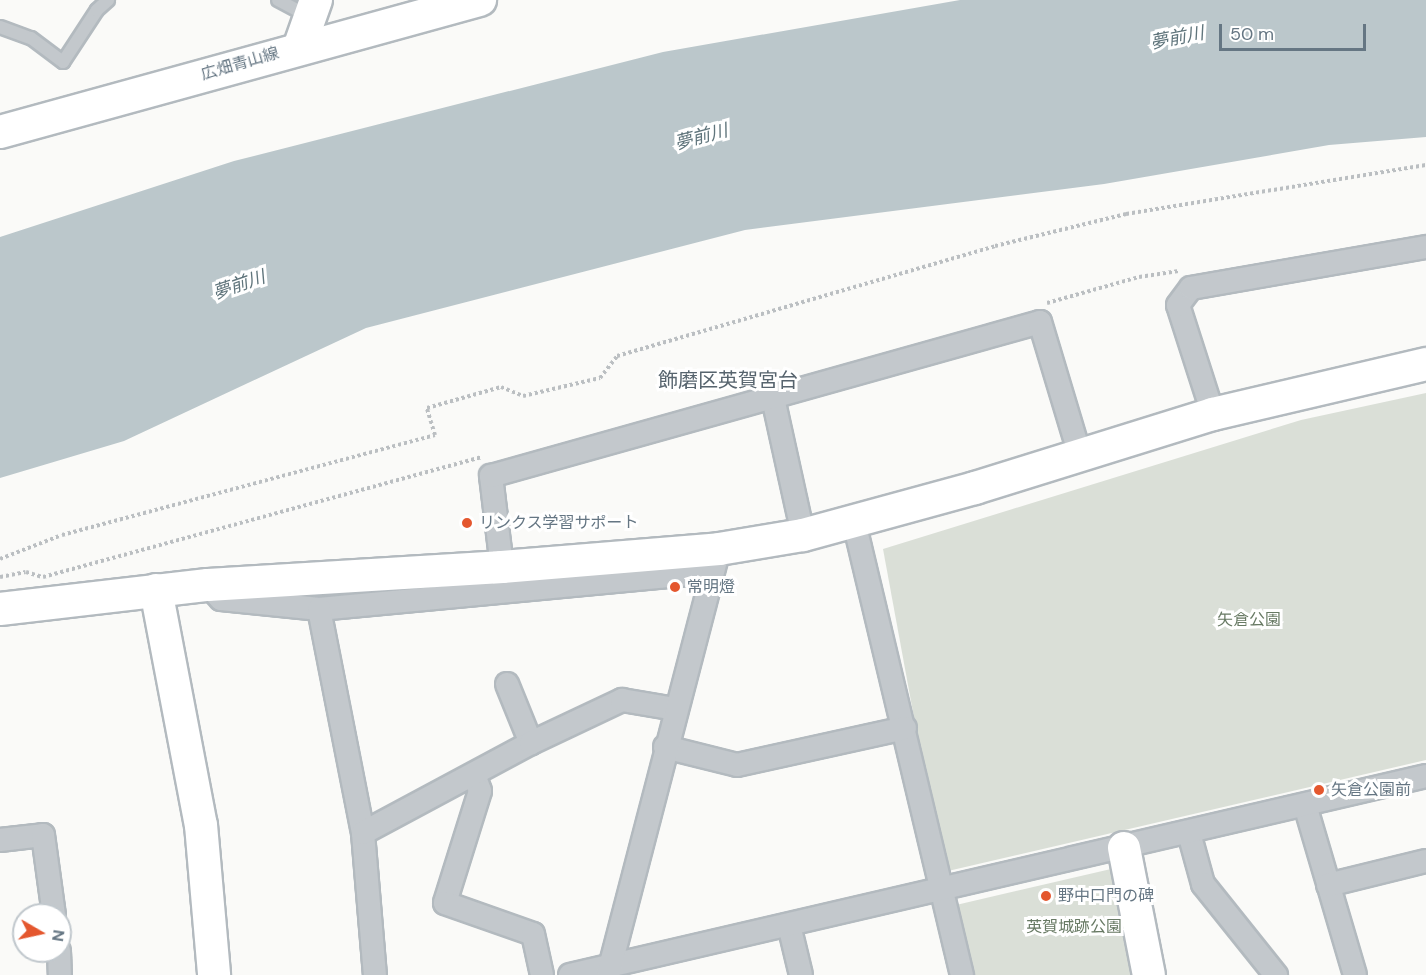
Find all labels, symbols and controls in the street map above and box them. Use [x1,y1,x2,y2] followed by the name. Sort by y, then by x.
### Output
[1222,12,1369,50] scale bar
[1148,22,1206,54] water label: 夢前川
[1230,22,1274,46] text: 50 m
[199,44,281,84] street label: 広畑青山線
[672,120,730,154] water label: 夢前川
[210,266,268,304] water label: 夢前川
[658,368,798,392] district label: 飾磨区英賀宮台
[479,513,639,533] place label: リンクス学習サポート
[460,516,474,530] marker: リンクス学習サポート
[687,577,735,597] place label: 常明燈
[668,580,682,594] marker: 常明燈
[1217,610,1281,630] park label: 矢倉公園
[1331,780,1411,800] place label: 矢倉公園前
[1312,783,1326,797] marker: 矢倉公園前
[1058,886,1154,906] place label: 野中口門の碑
[1039,889,1053,903] marker: 野中口門の碑
[12,903,72,963] north arrow
[1026,917,1122,937] park label: 英賀城跡公園
[47,928,70,943] text: N

